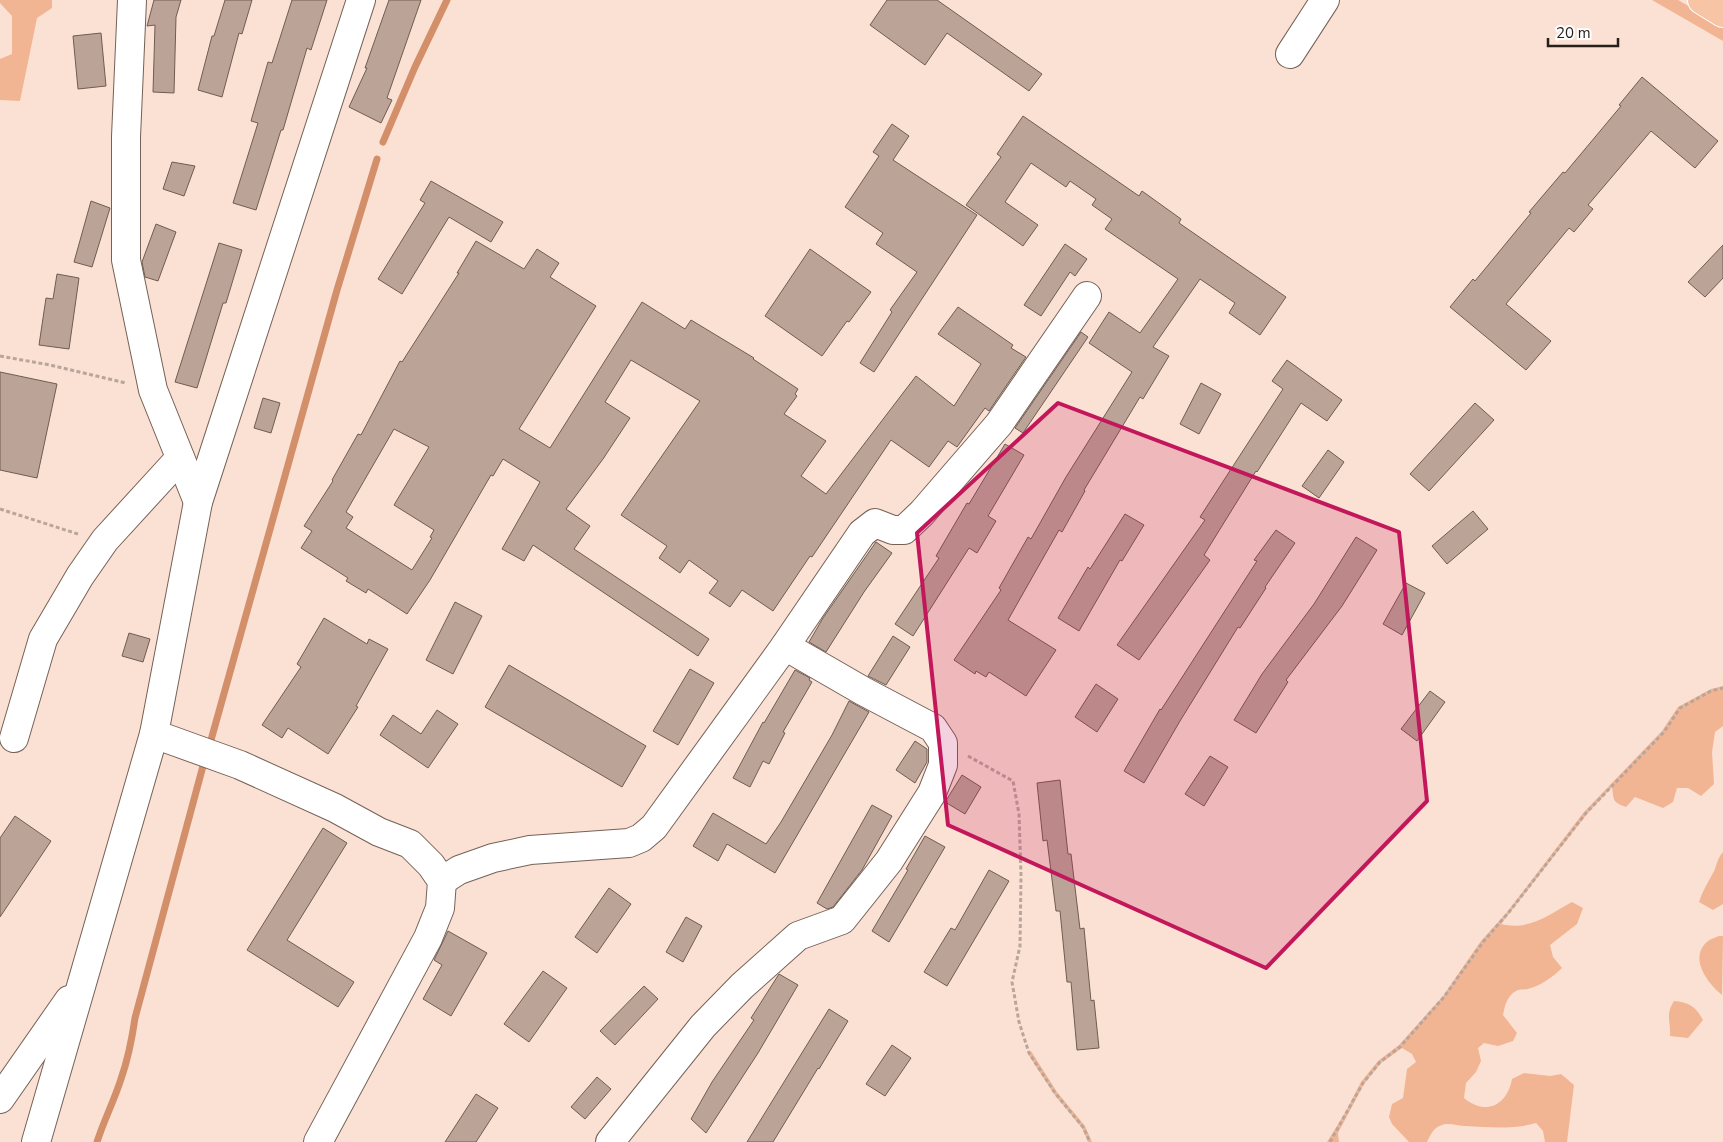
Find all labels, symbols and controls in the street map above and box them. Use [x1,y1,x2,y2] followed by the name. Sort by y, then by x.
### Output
[1548,15,1618,47] scale bar
[1556,23,1591,43] text: 20 m

